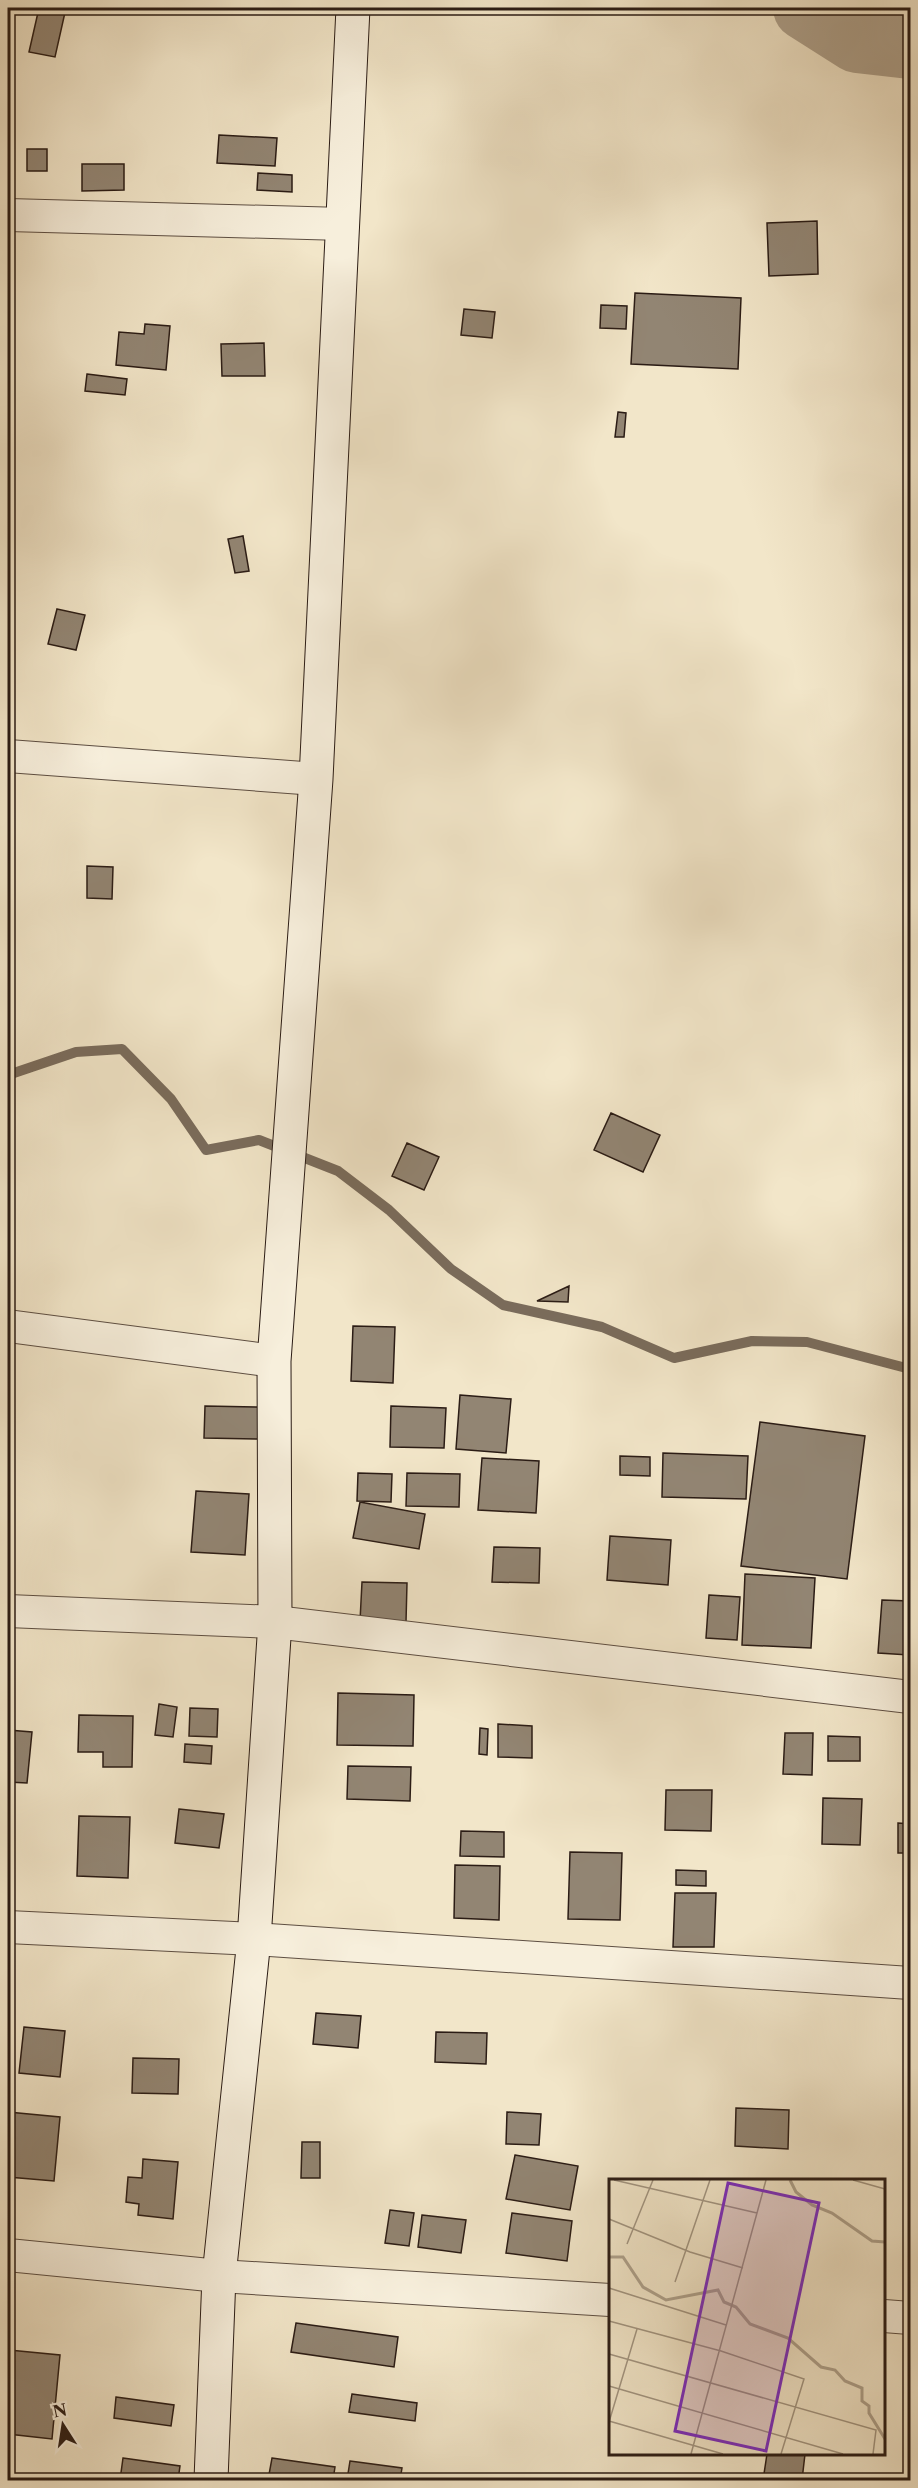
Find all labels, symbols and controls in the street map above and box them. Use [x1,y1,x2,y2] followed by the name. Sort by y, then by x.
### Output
[609,2179,885,2455] inset map
[33,2395,93,2455] north arrow
[51,2399,69,2422] text: N

